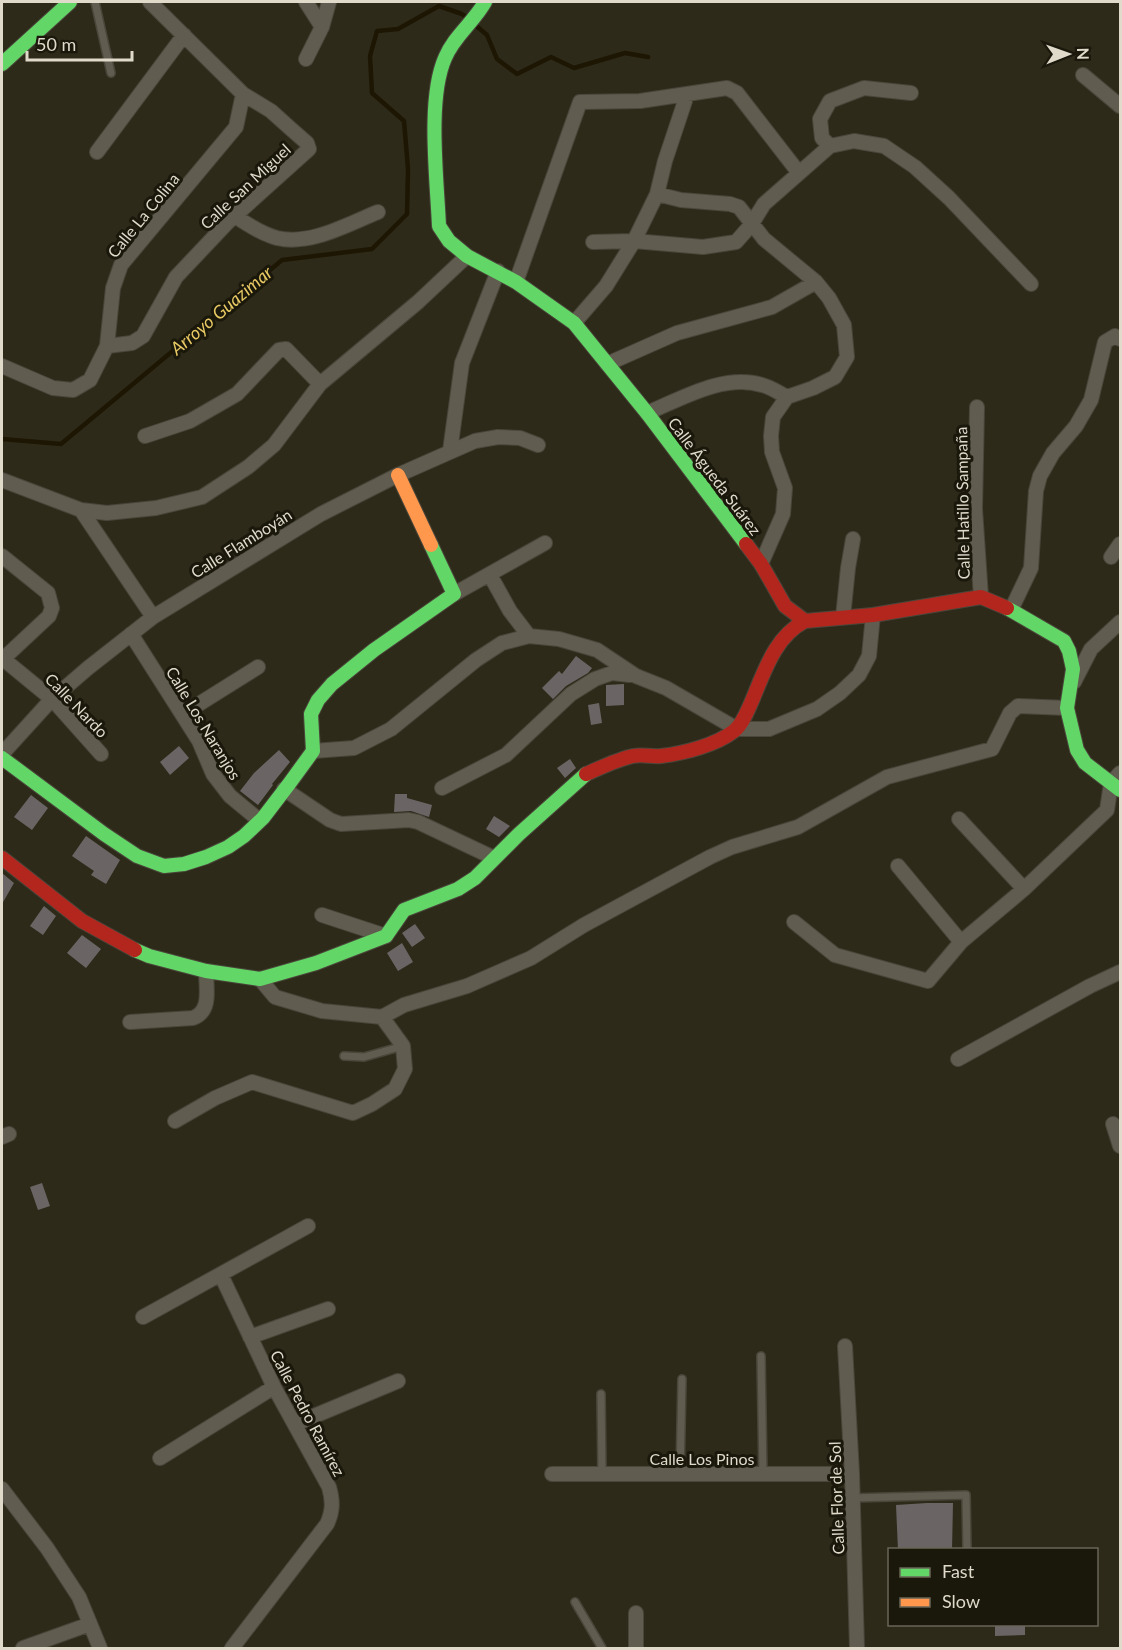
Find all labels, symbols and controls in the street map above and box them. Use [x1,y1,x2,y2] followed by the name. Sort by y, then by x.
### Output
[27,24,132,62] scale bar
[1038,24,1098,84] north arrow
[36,33,76,55] text: 50 m
[1074,47,1093,60] text: N
[196,139,294,233] street label: Calle San Miguel
[103,169,183,261] street label: Calle La Colina
[165,260,277,360] water label: Arroyo Guazimar
[665,413,765,539] street label: Calle Águeda Suárez
[951,427,973,579] street label: Calle Hatillo Sampaña
[187,504,295,582] street label: Calle Flamboyán
[163,663,245,783] street label: Calle Los Naranjos
[42,669,112,741] street label: Calle Nardo
[267,1347,349,1479] street label: Calle Pedro Ramírez
[825,1441,847,1555] street label: Calle Flor de Sol
[650,1449,754,1468] street label: Calle Los Pinos
[888,1548,1098,1626] legend
[942,1560,975,1582] text: Fast
[942,1590,980,1612] text: Slow

